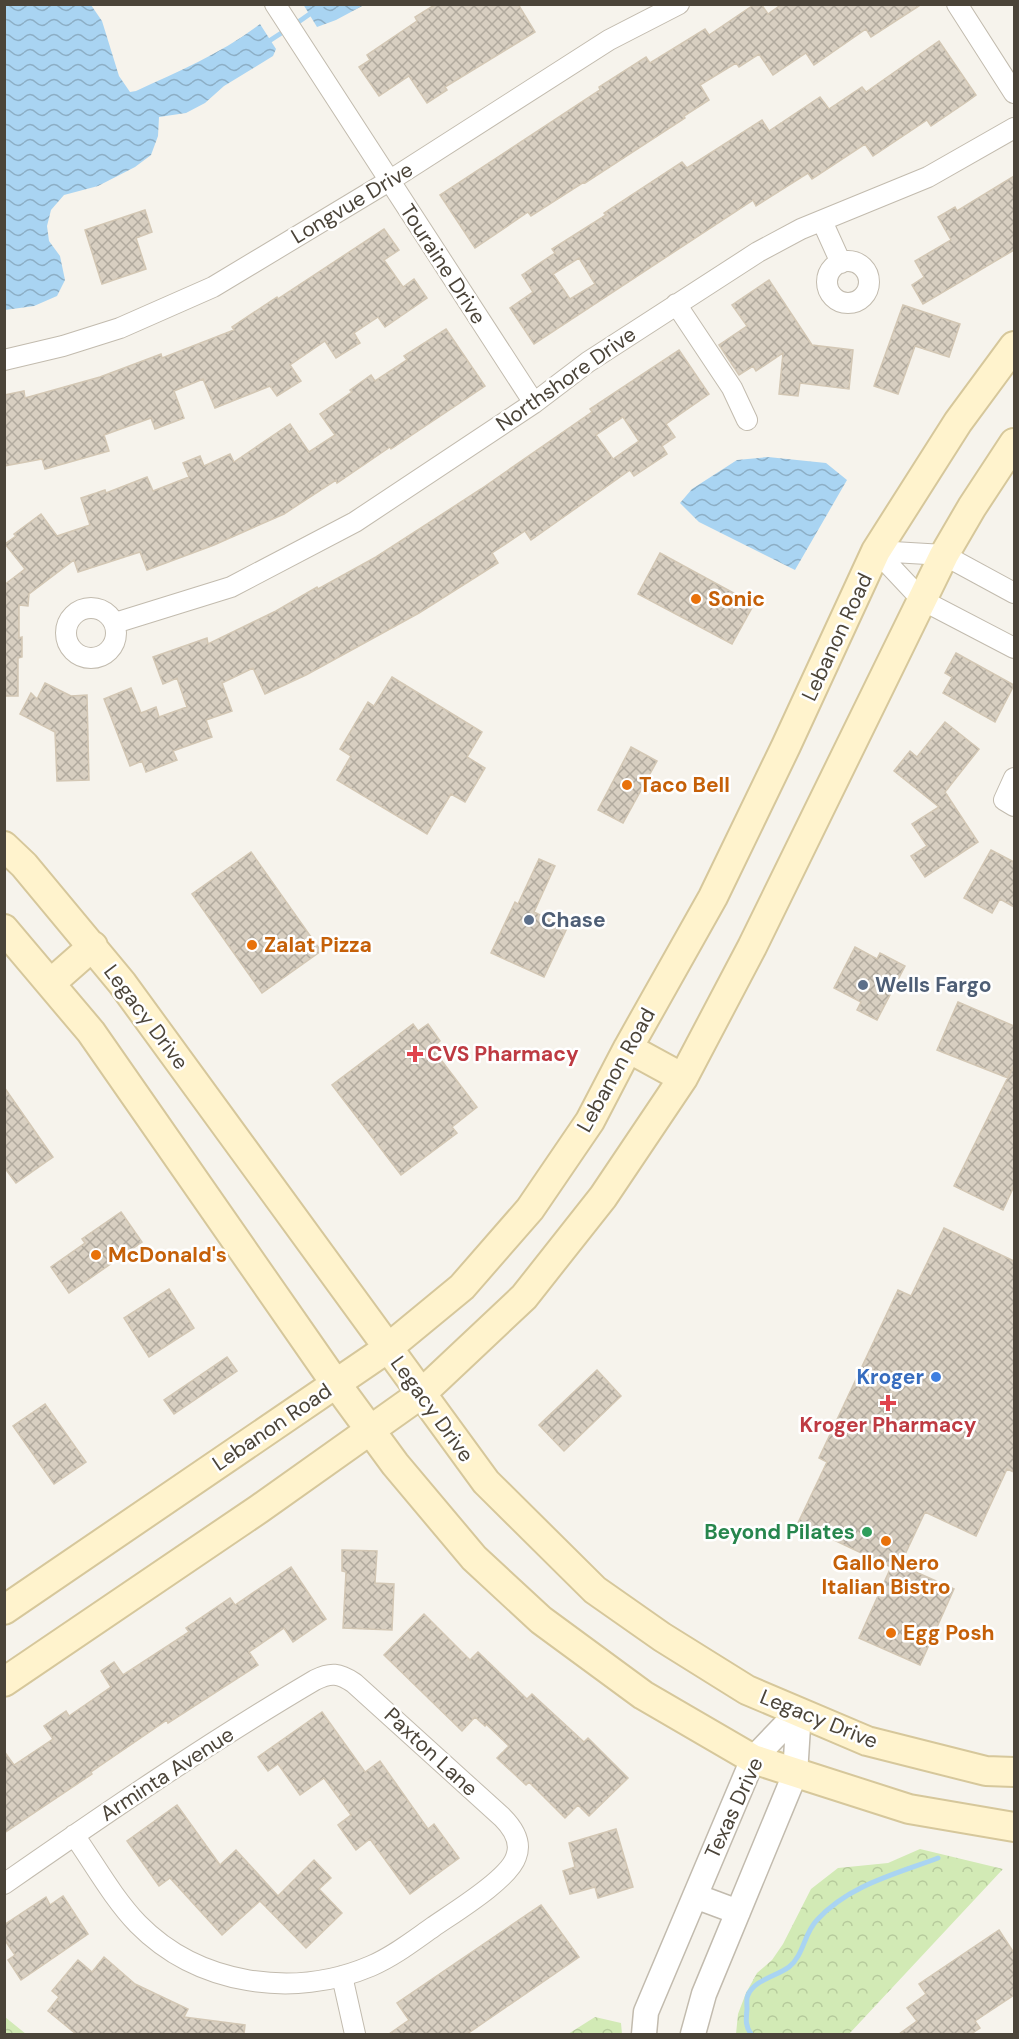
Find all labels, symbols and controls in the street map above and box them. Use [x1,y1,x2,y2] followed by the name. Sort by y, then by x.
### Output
[286,156,418,250] street label: Longvue Drive
[394,199,492,330] street label: Touraine Drive
[490,320,642,438] street label: Northshore Drive
[795,568,879,706] street label: Lebanon Road
[708,585,765,613] place label: Sonic
[689,592,703,606] marker: Sonic
[639,771,730,799] place label: Taco Bell
[620,778,634,792] marker: Taco Bell
[541,906,606,934] place label: Chase
[522,913,536,927] marker: Chase
[264,931,372,959] place label: Zalat Pizza
[245,938,259,952] marker: Zalat Pizza
[97,959,195,1075] street label: Legacy Drive
[875,971,992,999] place label: Wells Fargo
[856,978,870,992] marker: Wells Fargo
[570,1003,662,1137] street label: Lebanon Road
[427,1040,579,1068] place label: CVS Pharmacy
[408,1047,422,1061] marker: CVS Pharmacy
[108,1241,227,1269] place label: McDonald's
[89,1248,103,1262] marker: McDonald's
[384,1350,480,1468] street label: Legacy Drive
[856,1363,924,1391] place label: Kroger
[929,1370,943,1384] marker: Kroger
[207,1377,337,1477] street label: Lebanon Road
[881,1396,895,1410] marker: Kroger Pharmacy
[800,1411,977,1439] place label: Kroger Pharmacy
[704,1518,855,1546] place label: Beyond Pilates
[860,1525,874,1539] marker: Beyond Pilates
[879,1534,893,1548] marker: Gallo Nero Italian Bistro
[821,1549,951,1601] place label: Gallo Nero Italian Bistro
[903,1619,995,1647] place label: Egg Posh
[884,1626,898,1640] marker: Egg Posh
[756,1683,882,1755] street label: Legacy Drive
[378,1702,484,1803] street label: Paxton Lane
[95,1720,239,1828] street label: Arminta Avenue
[698,1753,770,1863] street label: Texas Drive

